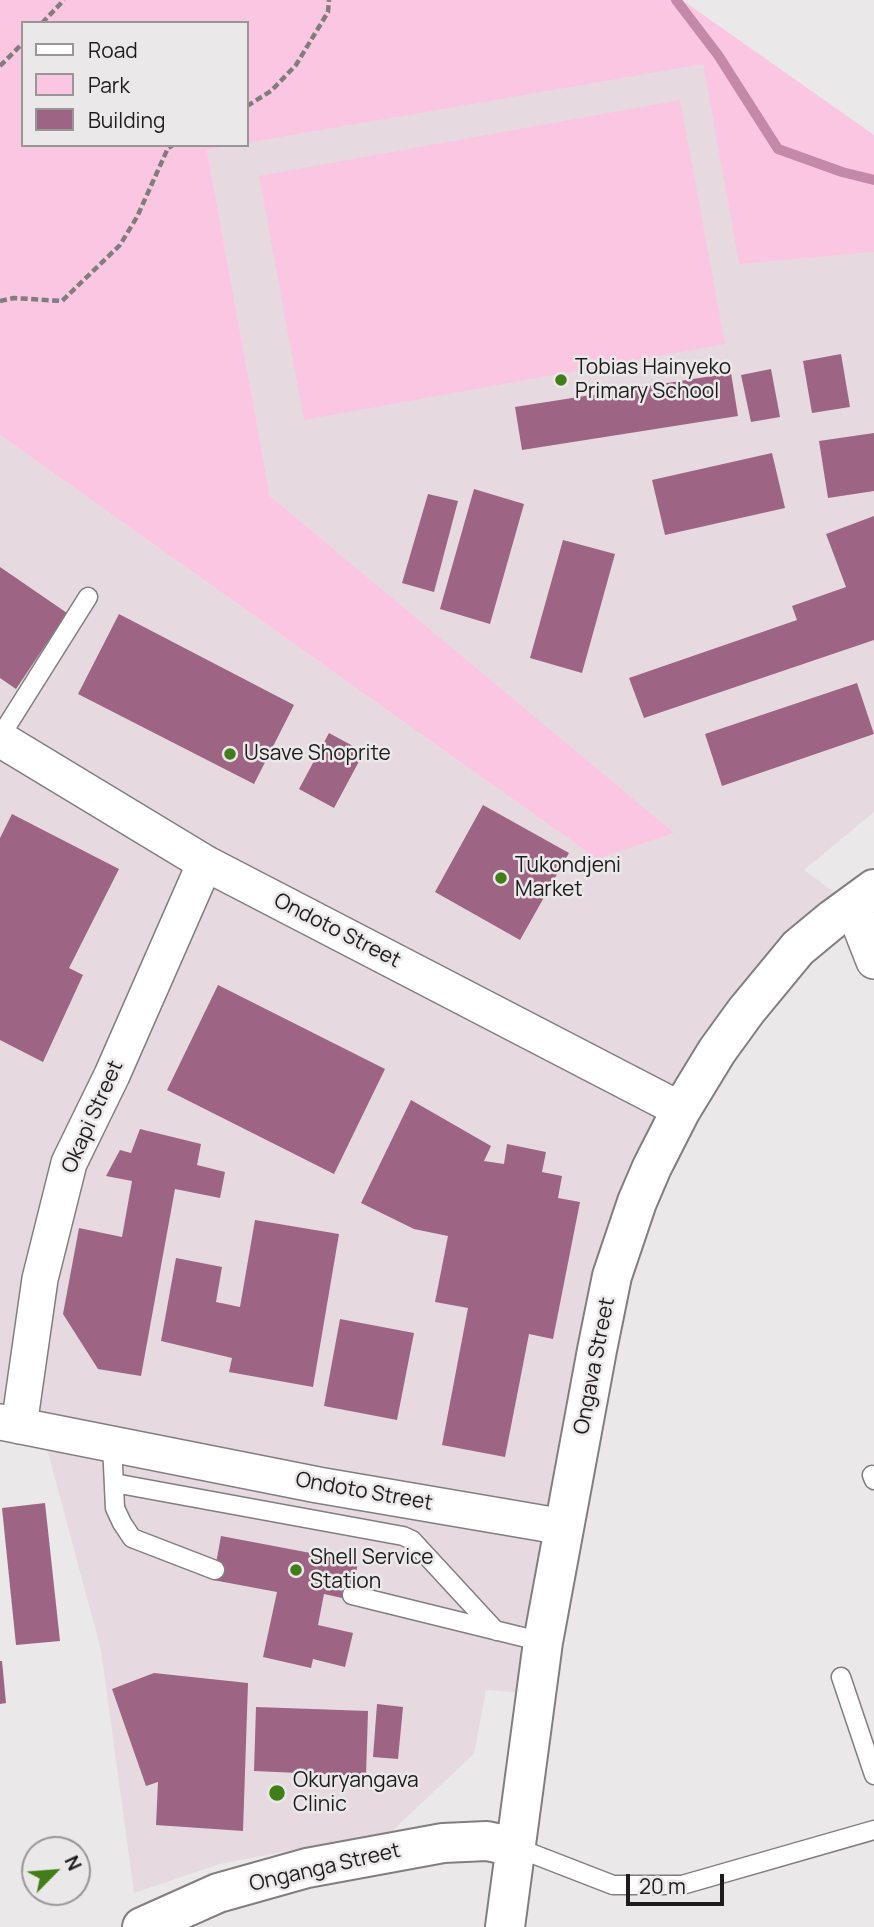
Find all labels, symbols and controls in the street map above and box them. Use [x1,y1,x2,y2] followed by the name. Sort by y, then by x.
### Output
[21,21,248,147] legend
[88,36,138,64] text: Road
[88,71,130,99] text: Park
[88,106,165,134] text: Building
[575,355,731,405] place label: Tobias Hainyeko Primary School
[553,372,569,388] marker: Tobias Hainyeko Primary School
[244,741,391,767] place label: Usave Shoprite
[222,746,238,762] marker: Usave Shoprite
[515,853,621,903] place label: Tukondjeni Market
[493,870,509,886] marker: Tukondjeni Market
[269,888,405,974] street label: Ondoto Street
[57,1057,129,1177] street label: Okapi Street
[569,1295,621,1437] street label: Ongava Street
[293,1468,435,1516] street label: Ondoto Street
[310,1545,434,1595] place label: Shell Service Station
[288,1562,304,1578] marker: Shell Service Station
[293,1768,419,1818] place label: Okuryangava Clinic
[267,1783,287,1803] marker: Okuryangava Clinic
[21,1836,91,1906] north arrow
[247,1838,403,1898] street label: Onganga Street
[59,1851,88,1875] text: N
[629,1860,727,1904] scale bar
[639,1872,686,1900] text: 20 m

